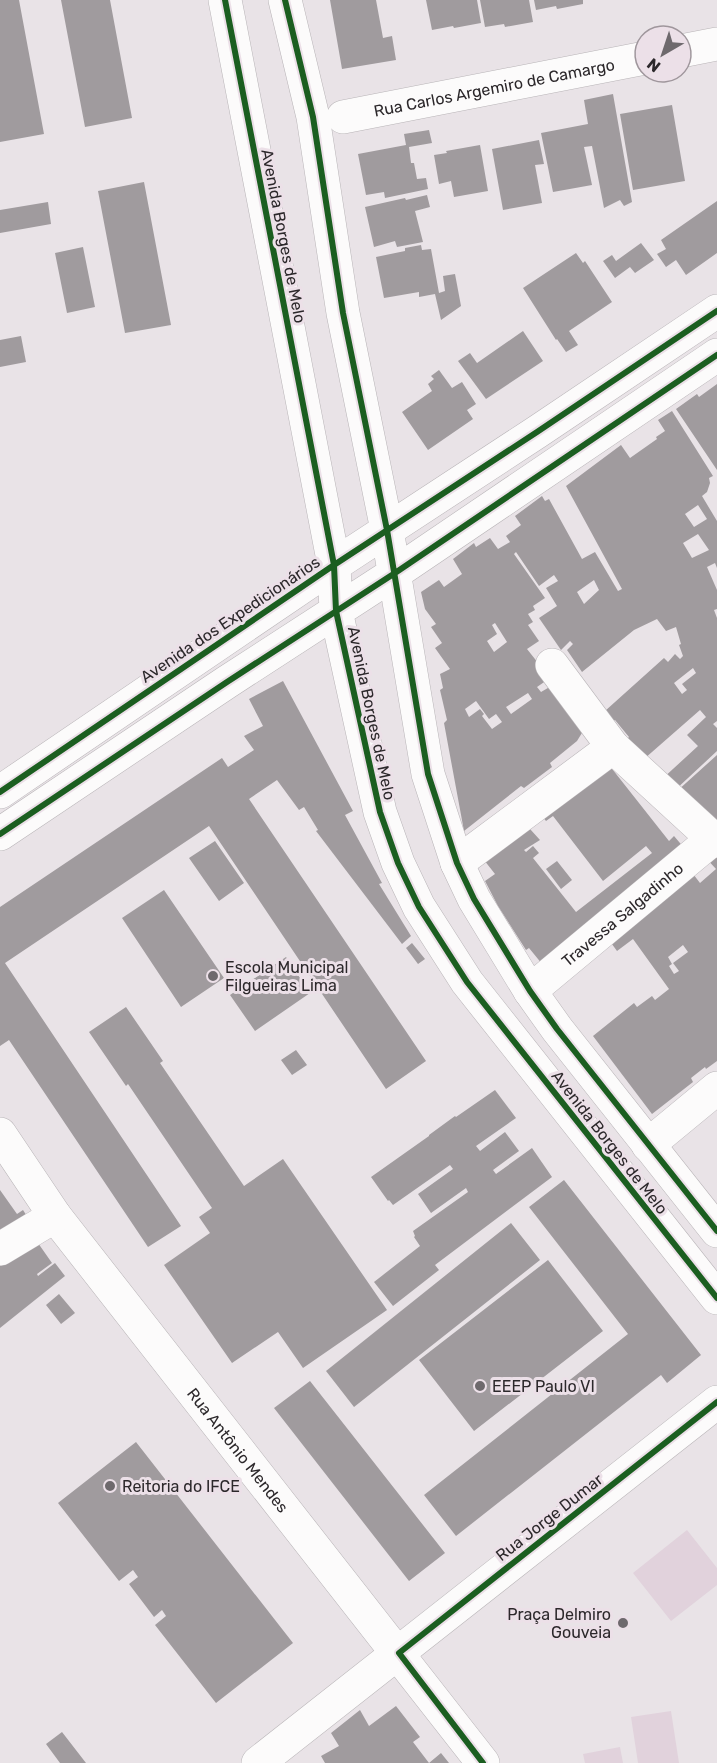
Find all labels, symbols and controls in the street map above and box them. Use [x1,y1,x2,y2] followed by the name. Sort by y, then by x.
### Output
[633,24,693,84] north arrow
[643,54,664,76] text: N
[372,55,616,121] street label: Rua Carlos Argemiro de Camargo
[257,147,310,325] street label: Avenida Borges de Melo
[137,552,324,687] street label: Avenida dos Expedicionários
[344,625,399,802] street label: Avenida Borges de Melo
[558,859,687,971] street label: Travessa Salgadinho
[225,958,348,995] place label: Escola Municipal Filgueiras Lima
[206,969,220,983] marker: Escola Municipal Filgueiras Lima
[548,1067,672,1218] street label: Avenida Borges de Melo
[492,1377,595,1396] place label: EEEP Paulo VI
[473,1379,487,1393] marker: EEEP Paulo VI
[183,1384,292,1517] street label: Rua Antônio Mendes
[492,1470,607,1565] street label: Rua Jorge Dumar
[122,1477,240,1496] place label: Reitoria do IFCE
[103,1479,117,1493] marker: Reitoria do IFCE
[507,1605,611,1642] place label: Praça Delmiro Gouveia
[616,1616,630,1630] marker: Praça Delmiro Gouveia

